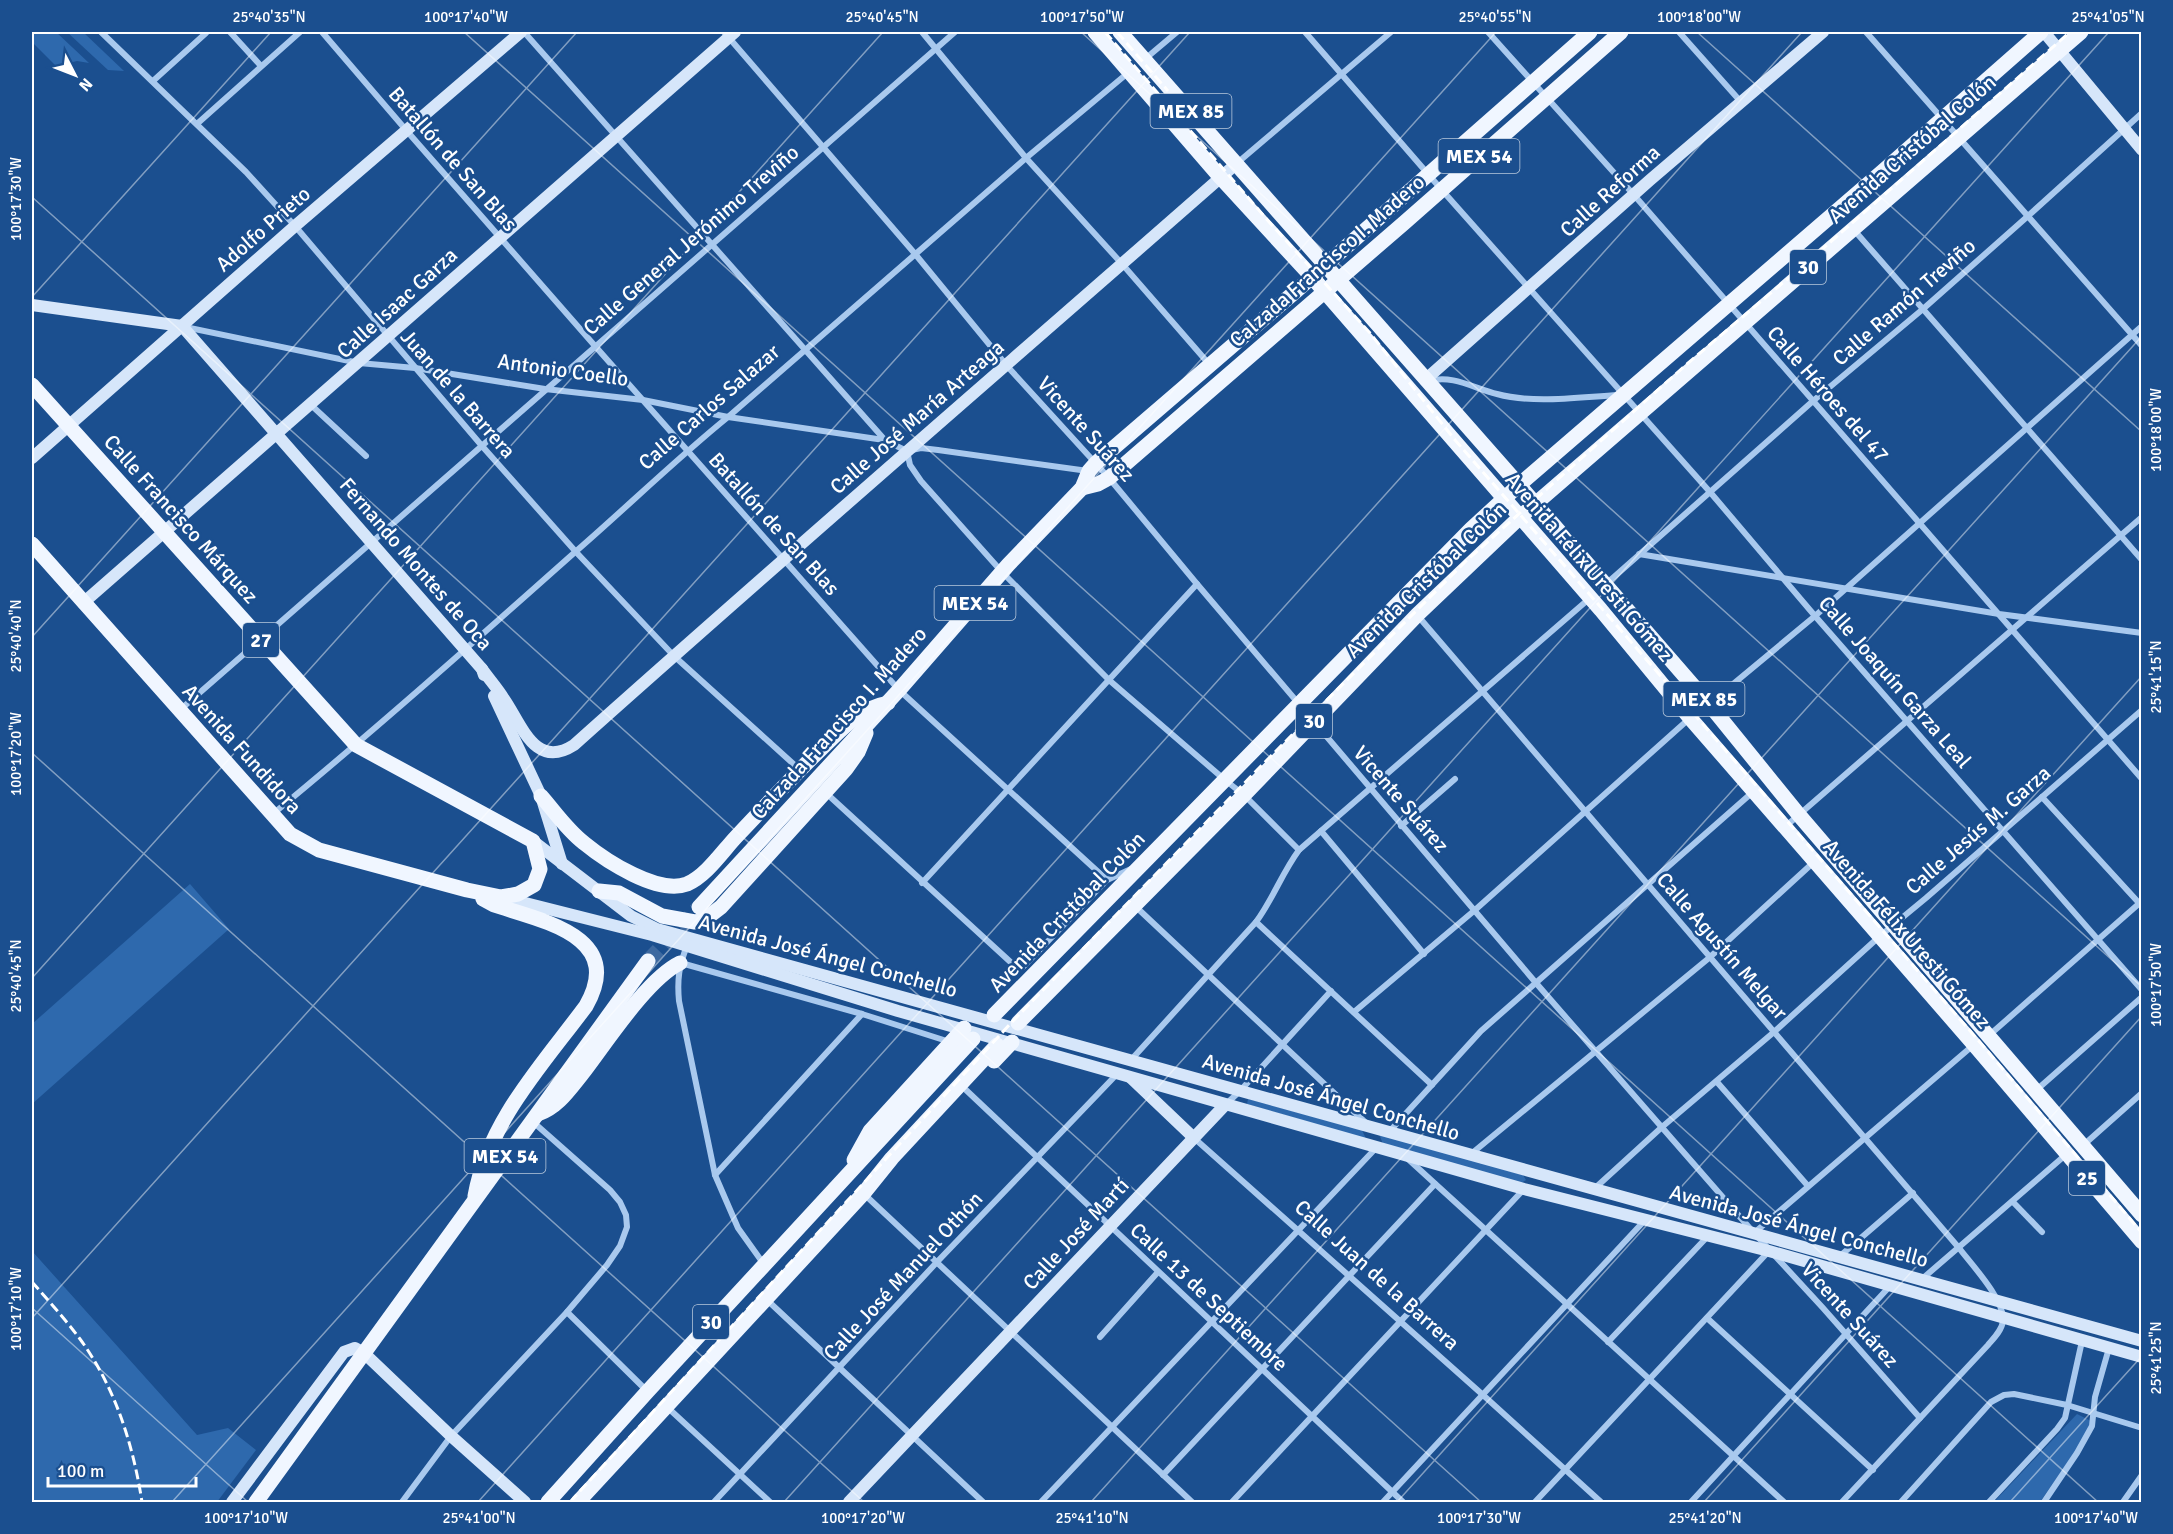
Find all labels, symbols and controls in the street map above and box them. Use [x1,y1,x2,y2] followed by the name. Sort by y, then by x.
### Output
[232,8,306,26] text: 25°40'35"N
[424,8,508,26] text: 100°17'40"W
[845,8,919,26] text: 25°40'45"N
[1040,8,1124,26] text: 100°17'50"W
[1458,8,1532,26] text: 25°40'55"N
[1657,8,1741,26] text: 100°18'00"W
[2071,8,2145,26] text: 25°41'05"N
[45,45,105,105] north arrow
[1823,69,2001,229] street label: Avenida Cristóbal Colón
[74,74,97,95] text: N
[383,81,523,237] street label: Batallón de San Blas
[1150,94,1232,128] road number: MEX 85
[578,139,804,341] street label: Calle General Jerónimo Treviño
[1438,139,1520,173] road number: MEX 54
[1555,139,1665,243] street label: Calle Reforma
[7,157,25,241] text: 100°17'30"W
[1224,169,1430,353] street label: Calzada Francisco I. Madero
[210,181,316,277] street label: Adolfo Prieto
[1827,233,1981,371] street label: Calle Ramón Treviño
[331,242,463,364] street label: Calle Isaac Garza
[1790,250,1826,284] road number: 30
[1762,320,1894,468] street label: Calle Héroes del 47
[395,324,521,464] street label: Juan de la Barrera
[825,334,1009,500] street label: Calle José María Arteaga
[633,338,785,475] street label: Calle Carlos Salazar
[496,348,630,392] street label: Antonio Coello
[1032,371,1140,487] street label: Vicente Suárez
[2147,388,2165,472] text: 100°18'00"W
[98,429,264,609] street label: Calle Francisco Márquez
[703,447,845,601] street label: Batallón de San Blas
[1500,467,1678,667] street label: Avenida Félix Uresti Gómez
[334,472,498,656] street label: Fernando Montes de Oca
[1340,496,1512,664] street label: Avenida Cristóbal Colón
[934,586,1016,620] road number: MEX 54
[1813,591,1977,773] street label: Calle Joaquín Garza Leal
[7,599,25,673] text: 25°40'40"N
[746,621,932,825] street label: Calzada Francisco I. Madero
[243,623,279,657] road number: 27
[2147,640,2165,714] text: 25°41'15"N
[177,679,307,819] street label: Avenida Fundidora
[1664,682,1744,716] road number: MEX 85
[1296,704,1332,738] road number: 30
[7,712,25,796] text: 100°17'20"W
[1348,740,1454,858] street label: Vicente Suárez
[1900,760,2056,900] street label: Calle Jesús M. Garza
[983,826,1151,998] street label: Avenida Cristóbal Colón
[1818,834,1996,1034] street label: Avenida Félix Uresti Gómez
[1651,867,1793,1025] street label: Calle Agustín Melgar
[696,909,960,1003] street label: Avenida José Ángel Conchello
[7,939,25,1013] text: 25°40'45"N
[2147,943,2165,1027] text: 100°17'50"W
[1199,1048,1463,1146] street label: Avenida José Ángel Conchello
[464,1139,546,1173] road number: MEX 54
[2069,1161,2105,1195] road number: 25
[1017,1172,1135,1295] street label: Calle José Martí
[1667,1179,1931,1273] street label: Avenida José Ángel Conchello
[818,1186,988,1366] street label: Calle José Manuel Othón
[1289,1194,1465,1356] street label: Calle Juan de la Barrera
[1125,1217,1293,1377] street label: Calle 13 de Septiembre
[1796,1257,1904,1373] street label: Vicente Suárez
[7,1267,25,1351] text: 100°17'10"W
[693,1305,729,1339] road number: 30
[2147,1321,2165,1395] text: 25°41'25"N
[48,1450,196,1488] scale bar
[57,1460,104,1482] text: 100 m
[204,1509,288,1527] text: 100°17'10"W
[442,1509,516,1527] text: 25°41'00"N
[821,1509,905,1527] text: 100°17'20"W
[1055,1509,1129,1527] text: 25°41'10"N
[1437,1509,1521,1527] text: 100°17'30"W
[1668,1509,1742,1527] text: 25°41'20"N
[2054,1509,2138,1527] text: 100°17'40"W

